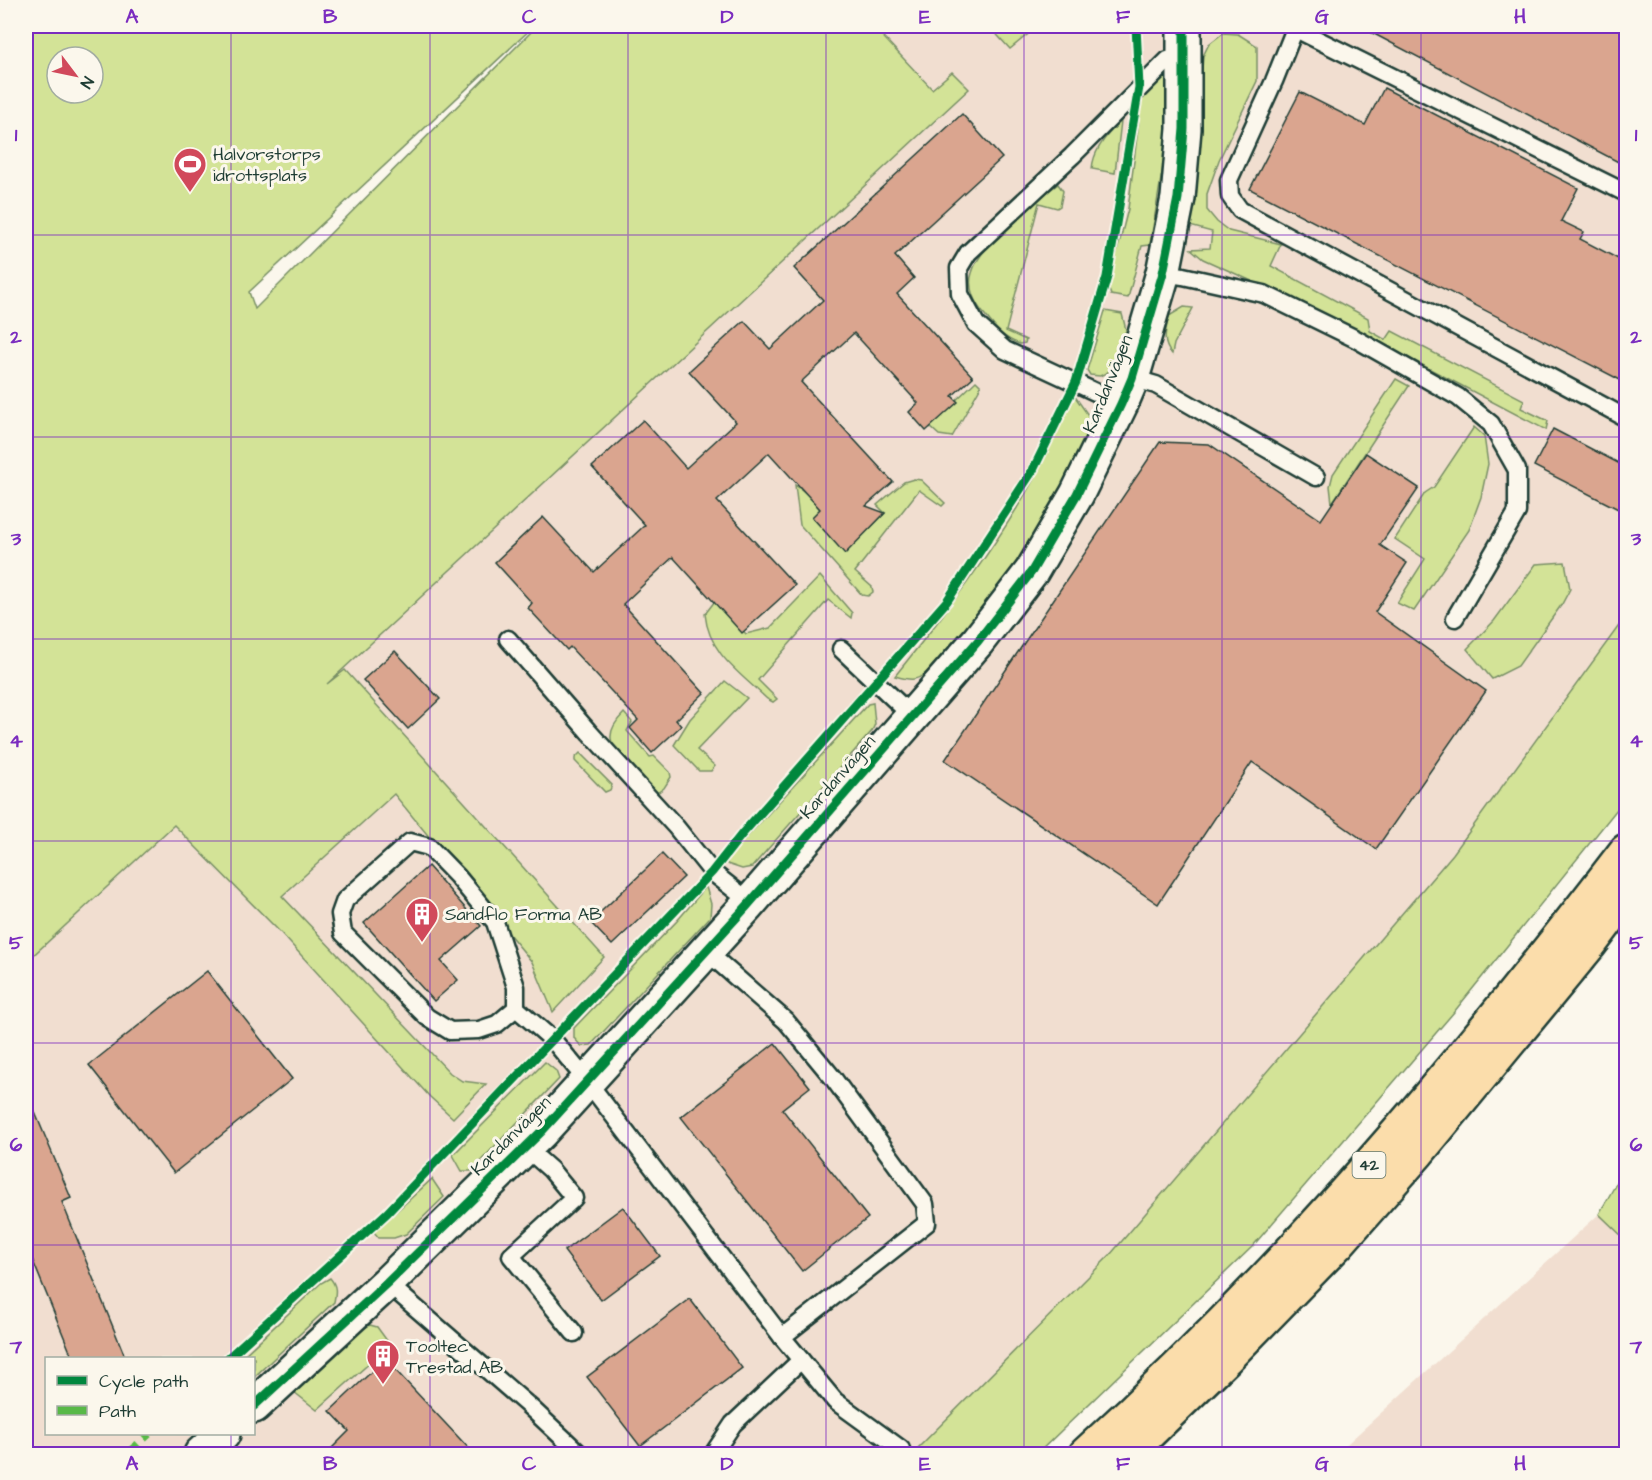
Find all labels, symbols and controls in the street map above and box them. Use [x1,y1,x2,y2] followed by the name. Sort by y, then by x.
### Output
[126,3,139,31] text: A
[323,3,338,31] text: B
[522,3,537,31] text: C
[721,3,734,31] text: D
[919,3,931,31] text: E
[1116,3,1131,31] text: F
[1315,3,1329,31] text: G
[1514,3,1526,31] text: H
[45,45,105,105] north arrow
[75,72,99,93] text: N
[15,121,18,149] text: 1
[1635,121,1638,149] text: 1
[213,142,321,188] place label: Halvorstorps idrottsplats
[172,146,208,193] sports icon: Halvorstorps idrottsplats
[9,323,22,351] text: 2
[1629,323,1642,351] text: 2
[1077,331,1140,437] street label: Kardanvägen
[10,525,22,553] text: 3
[1630,525,1642,553] text: 3
[9,727,23,755] text: 4
[1629,727,1643,755] text: 4
[794,730,882,825] street label: Kardanvägen
[404,896,440,943] building icon: Sandflo Forma AB
[445,902,602,927] place label: Sandflo Forma AB
[9,929,24,957] text: 5
[1629,929,1644,957] text: 5
[465,1090,557,1182] street label: Kardanvägen
[10,1131,23,1159] text: 6
[1630,1131,1643,1159] text: 6
[1352,1152,1386,1178] road number: 42
[9,1333,23,1361] text: 7
[1629,1333,1643,1361] text: 7
[406,1334,503,1380] place label: Tooltec Trestad AB
[365,1338,401,1385] building icon: Tooltec Trestad AB
[45,1357,255,1435] legend
[99,1369,188,1395] text: Cycle path
[99,1399,136,1424] text: Path
[126,1450,139,1478] text: A
[323,1450,338,1478] text: B
[522,1450,537,1478] text: C
[721,1450,734,1478] text: D
[919,1450,931,1478] text: E
[1116,1450,1131,1478] text: F
[1315,1450,1329,1478] text: G
[1514,1450,1526,1478] text: H

